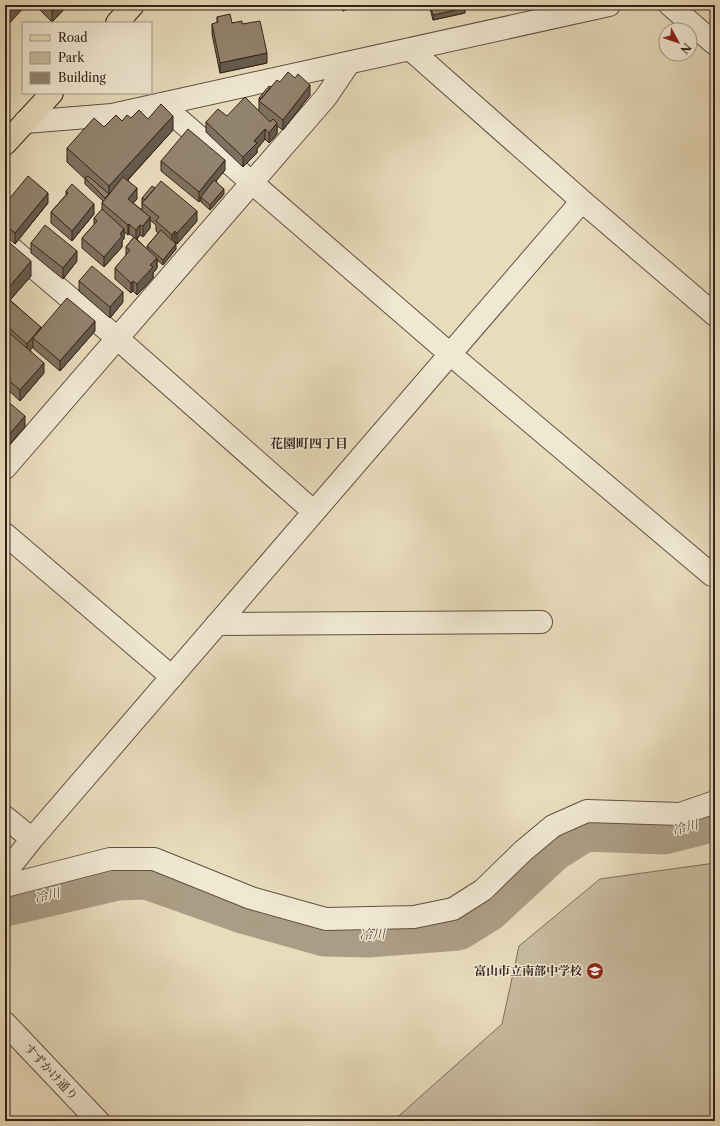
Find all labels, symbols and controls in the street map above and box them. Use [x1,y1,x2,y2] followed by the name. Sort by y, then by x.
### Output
[22,22,152,94] legend
[658,22,698,62] north arrow
[58,30,88,45] text: Road
[677,40,694,57] text: N
[58,50,85,65] text: Park
[58,70,106,85] text: Building
[270,435,348,451] district label: 花園町四丁目
[670,816,701,838] water label: 冷川
[33,884,63,906] water label: 冷川
[359,925,387,942] water label: 冷川
[585,961,605,981] school or university icon: 富山市立南部中学校
[474,963,582,978] place label: 富山市立南部中学校
[21,1040,81,1103] street label: すずかけ通り

